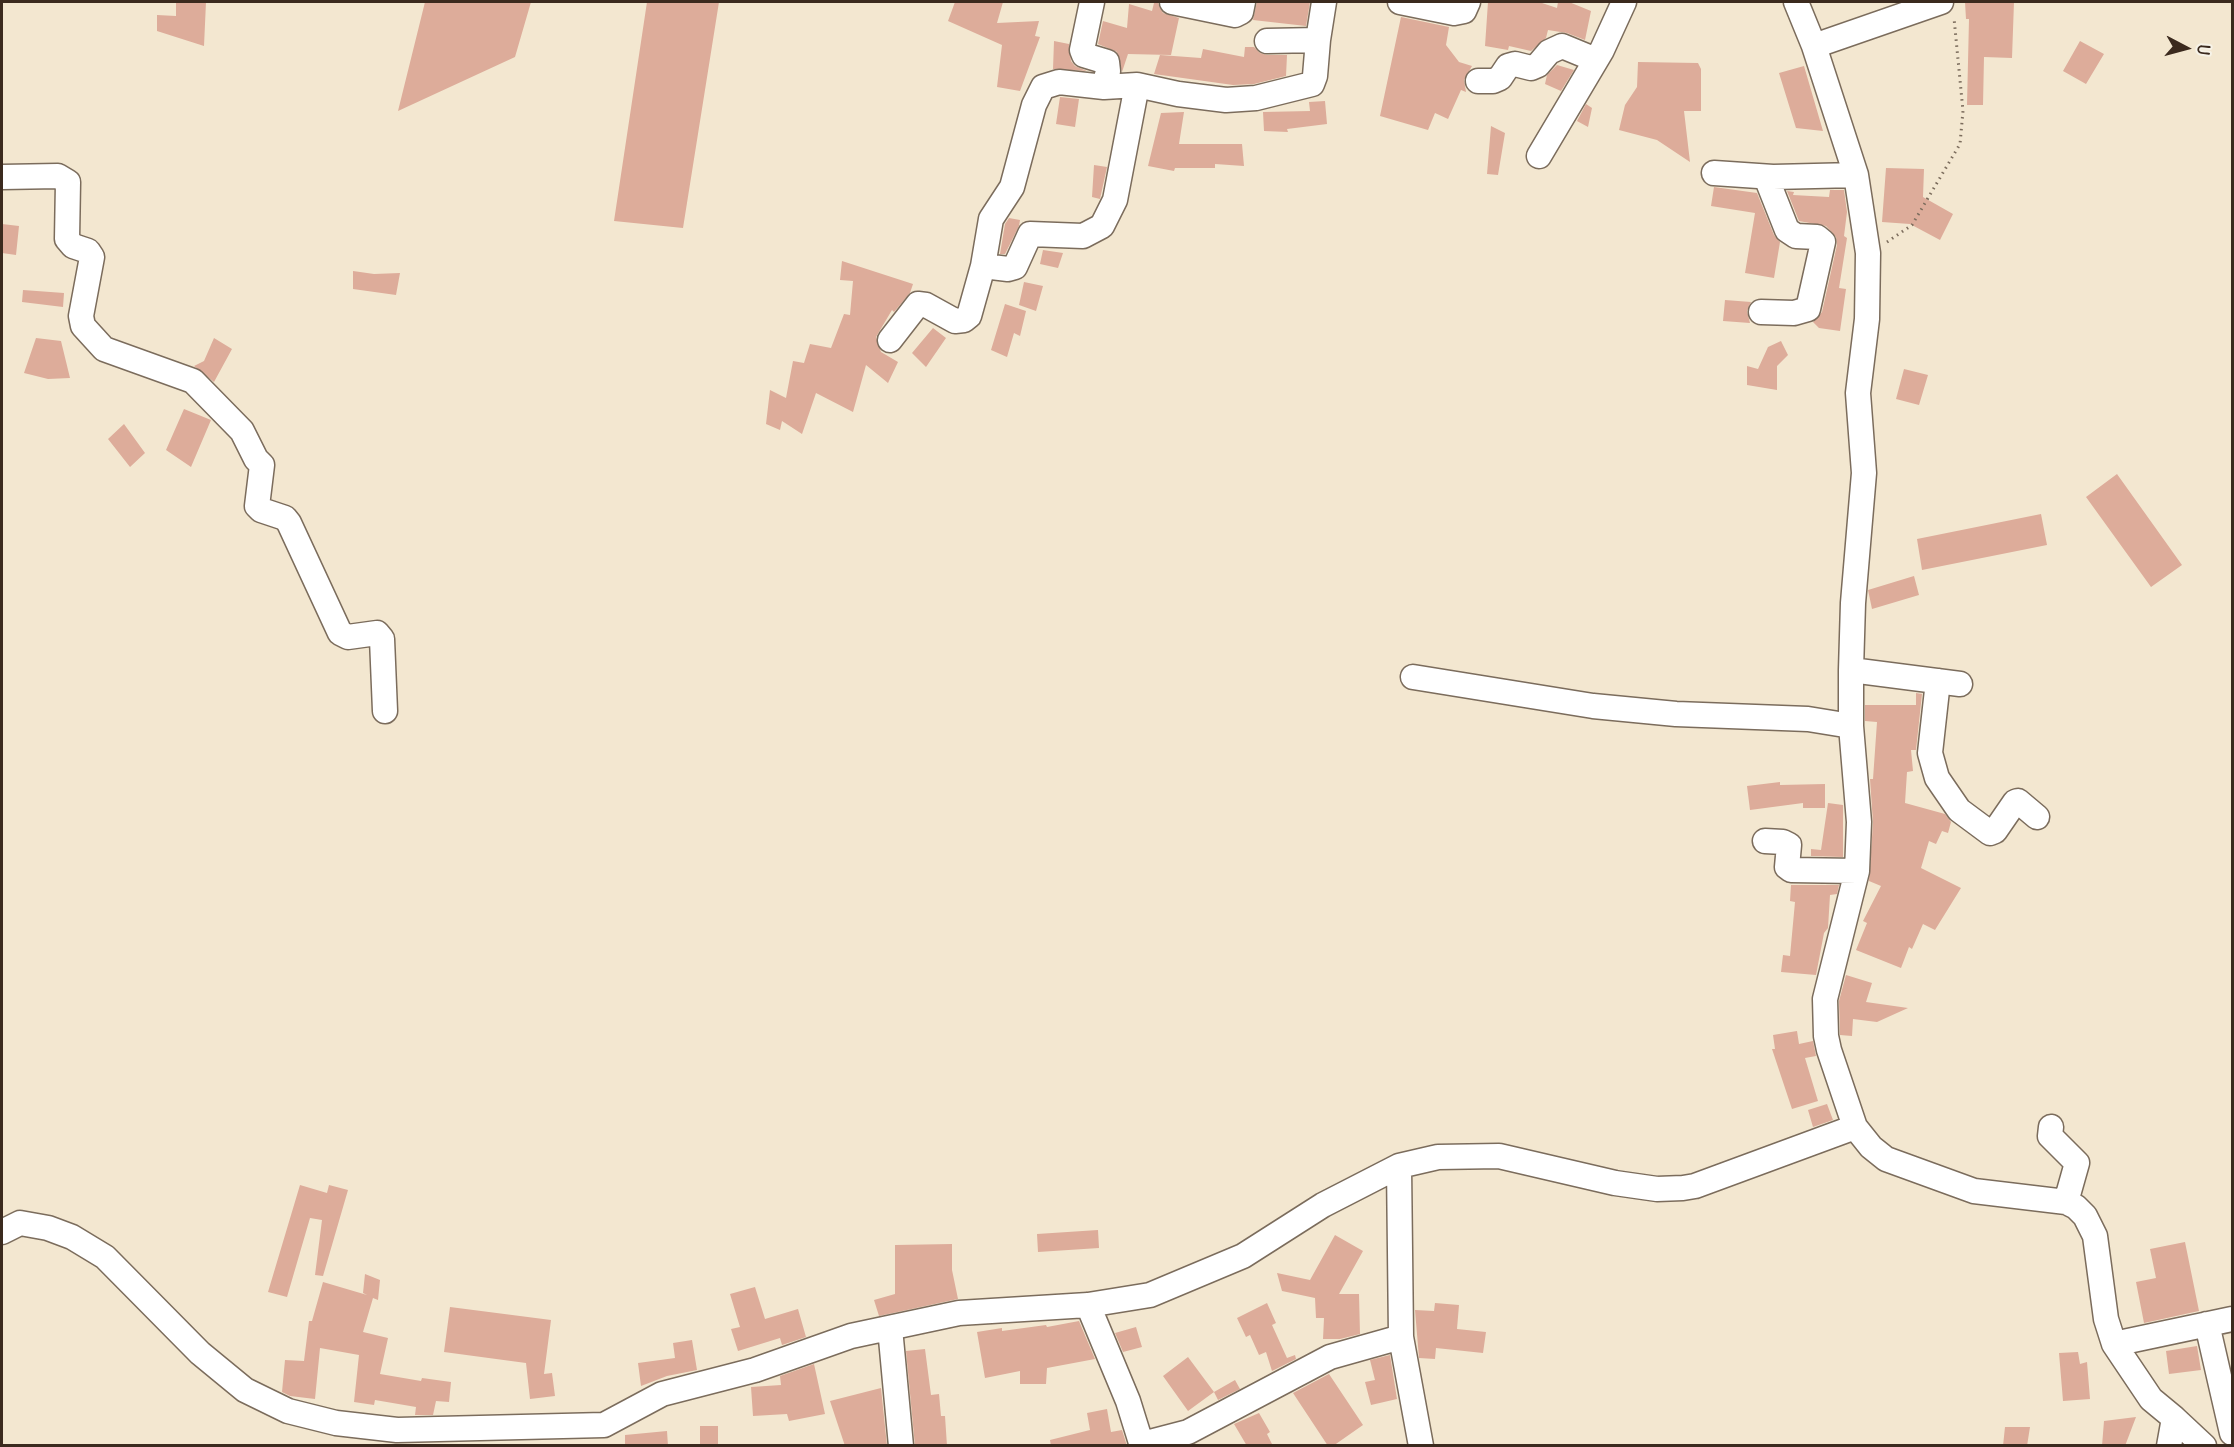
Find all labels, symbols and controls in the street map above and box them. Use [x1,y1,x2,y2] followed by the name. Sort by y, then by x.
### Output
[2156,18,2216,78] north arrow
[2193,43,2214,56] text: U

